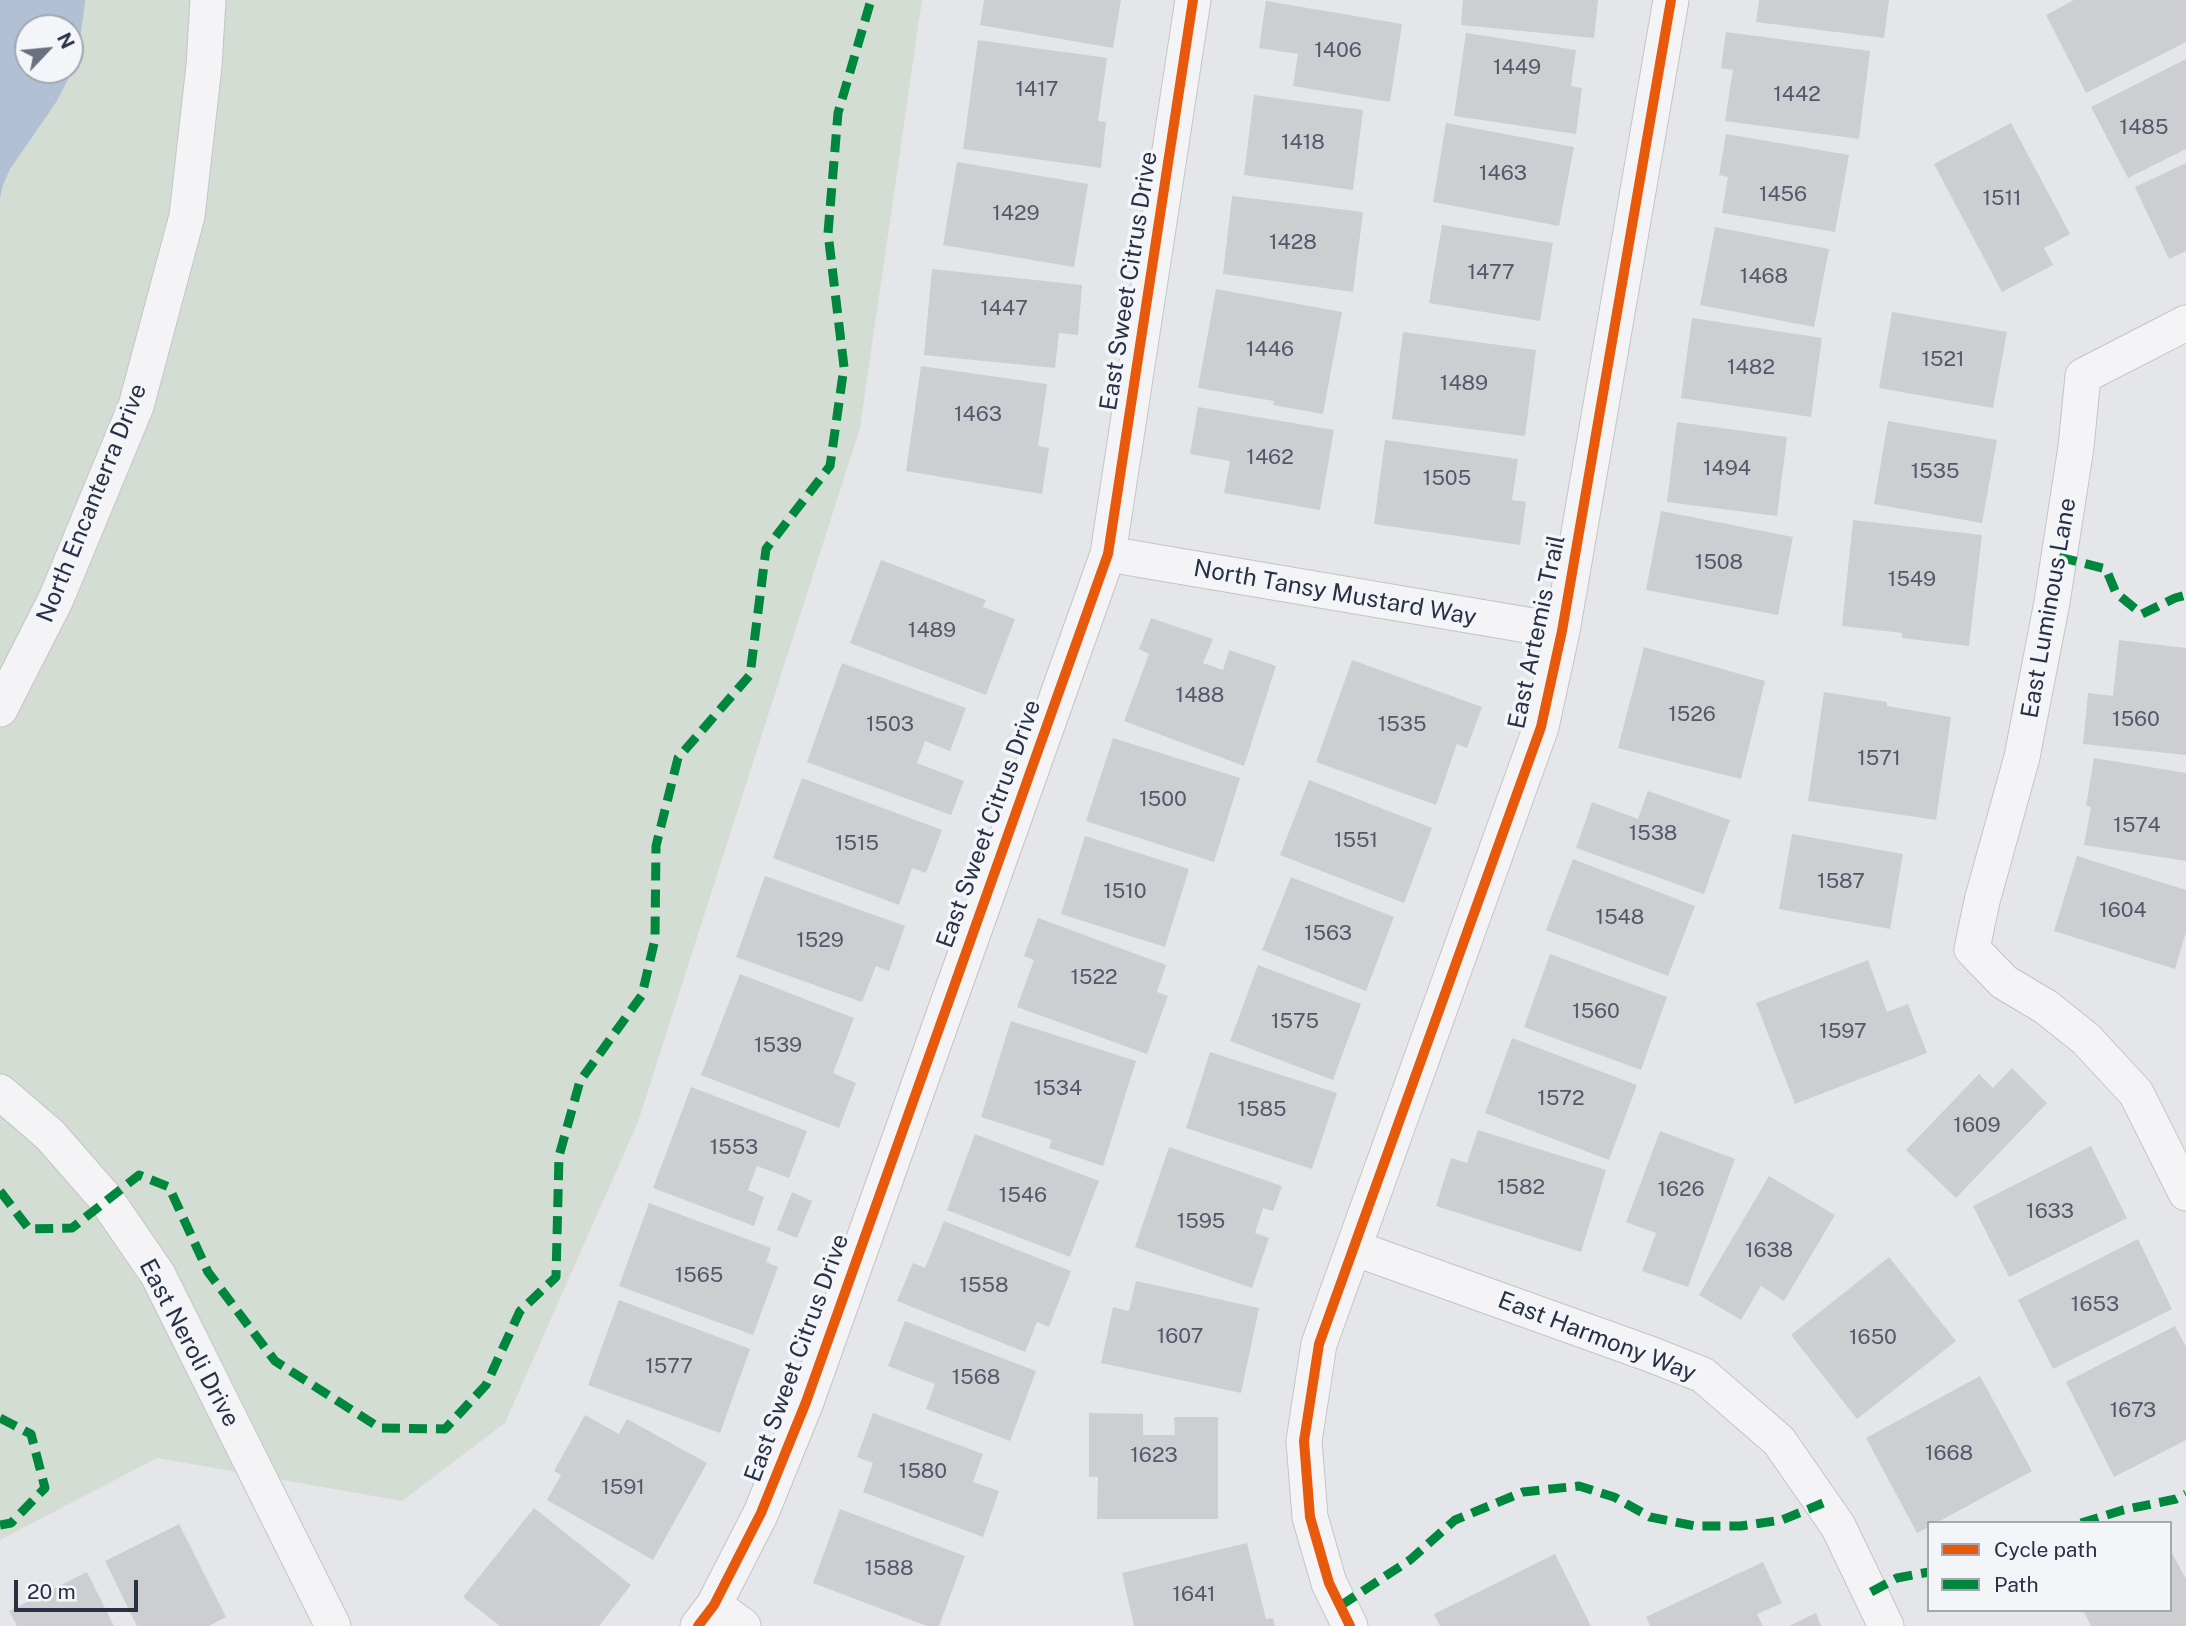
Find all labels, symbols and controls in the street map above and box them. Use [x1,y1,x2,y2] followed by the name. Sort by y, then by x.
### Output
[14,14,84,84] north arrow
[53,29,79,52] text: N
[1314,38,1362,64] house number: 1406
[1493,55,1541,81] house number: 1449
[1016,77,1058,103] house number: 1417
[1773,82,1821,108] house number: 1442
[2120,115,2168,141] house number: 1485
[1281,130,1325,156] house number: 1418
[1094,149,1164,413] street label: East Sweet Citrus Drive
[1479,161,1527,187] house number: 1463
[1759,182,1807,208] house number: 1456
[1982,186,2022,212] house number: 1511
[992,201,1040,227] house number: 1429
[1269,230,1317,256] house number: 1428
[1467,260,1515,286] house number: 1477
[1740,264,1788,290] house number: 1468
[980,296,1028,322] house number: 1447
[1246,337,1294,363] house number: 1446
[1921,347,1965,373] house number: 1521
[1727,355,1775,381] house number: 1482
[1440,371,1488,397] house number: 1489
[31,379,153,627] street label: North Encanterra Drive
[954,402,1002,428] house number: 1463
[1246,445,1294,471] house number: 1462
[1703,456,1751,482] house number: 1494
[1911,459,1959,485] house number: 1535
[1423,466,1471,492] house number: 1505
[2015,496,2083,720] street label: East Luminous Lane
[1502,532,1572,732] street label: East Artemis Trail
[1695,550,1743,576] house number: 1508
[1191,554,1479,632] street label: North Tansy Mustard Way
[1888,567,1936,593] house number: 1549
[908,618,956,644] house number: 1489
[1176,683,1224,709] house number: 1488
[931,696,1047,952] street label: East Sweet Citrus Drive
[1668,702,1716,728] house number: 1526
[2112,707,2160,733] house number: 1560
[866,712,914,738] house number: 1503
[1378,712,1426,738] house number: 1535
[1857,746,1901,772] house number: 1571
[1139,787,1187,813] house number: 1500
[2113,813,2161,839] house number: 1574
[1629,821,1677,847] house number: 1538
[1334,828,1378,854] house number: 1551
[835,831,879,857] house number: 1515
[1817,869,1865,895] house number: 1587
[1103,879,1147,905] house number: 1510
[2099,898,2147,924] house number: 1604
[1596,905,1644,931] house number: 1548
[1304,921,1352,947] house number: 1563
[796,928,844,954] house number: 1529
[1070,965,1118,991] house number: 1522
[1572,999,1620,1025] house number: 1560
[1271,1009,1319,1035] house number: 1575
[1819,1019,1867,1045] house number: 1597
[754,1033,802,1059] house number: 1539
[1034,1076,1082,1102] house number: 1534
[1537,1086,1585,1112] house number: 1572
[1237,1097,1287,1123] house number: 1585
[1953,1113,2001,1139] house number: 1609
[710,1135,758,1161] house number: 1553
[1497,1175,1545,1201] house number: 1582
[1657,1177,1705,1203] house number: 1626
[999,1183,1047,1209] house number: 1546
[2026,1199,2074,1225] house number: 1633
[1177,1209,1225,1235] house number: 1595
[739,1230,855,1486] street label: East Sweet Citrus Drive
[1745,1238,1793,1264] house number: 1638
[133,1254,245,1432] street label: East Neroli Drive
[675,1263,723,1289] house number: 1565
[959,1273,1009,1299] house number: 1558
[1494,1286,1700,1388] street label: East Harmony Way
[2071,1292,2119,1318] house number: 1653
[1157,1324,1203,1350] house number: 1607
[1849,1325,1897,1351] house number: 1650
[645,1354,693,1380] house number: 1577
[952,1365,1000,1391] house number: 1568
[2110,1398,2156,1424] house number: 1673
[1925,1441,1973,1467] house number: 1668
[1130,1443,1178,1469] house number: 1623
[899,1459,947,1485] house number: 1580
[601,1475,645,1501] house number: 1591
[1927,1521,2172,1612] legend
[1994,1537,2097,1562] text: Cycle path
[864,1556,914,1582] house number: 1588
[18,1566,142,1610] scale bar
[1994,1572,2039,1597] text: Path
[27,1579,76,1604] text: 20 m
[1172,1582,1216,1608] house number: 1641

